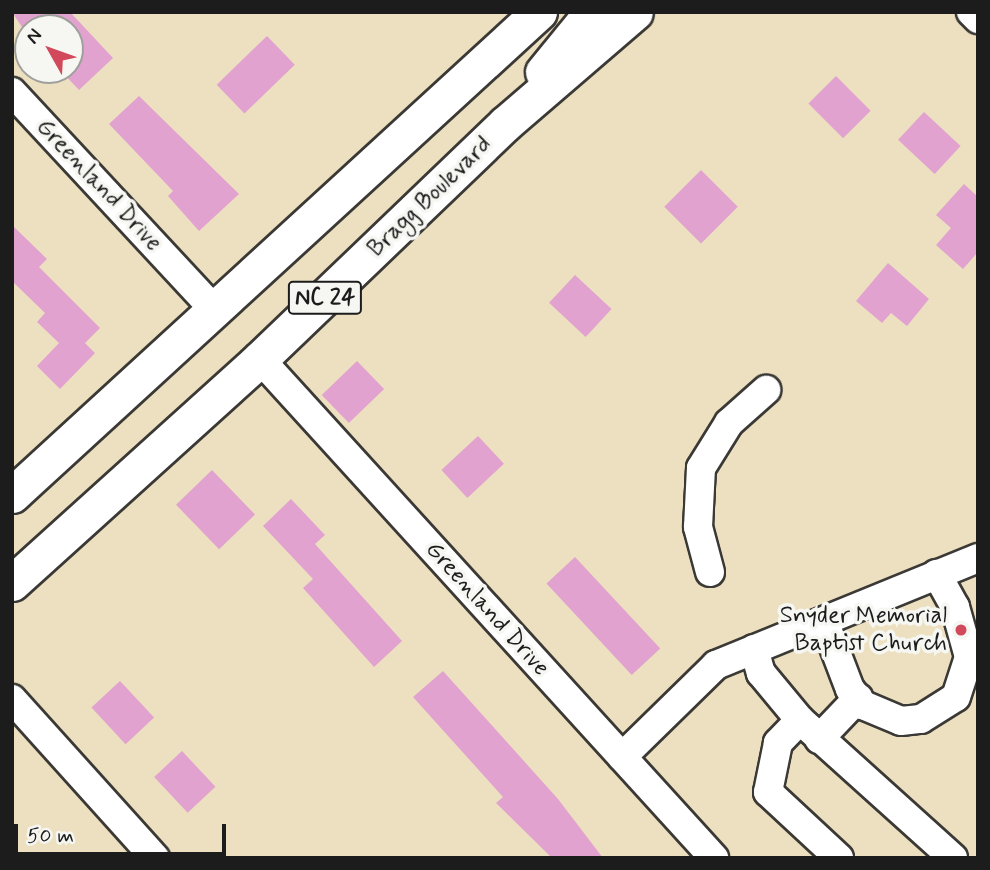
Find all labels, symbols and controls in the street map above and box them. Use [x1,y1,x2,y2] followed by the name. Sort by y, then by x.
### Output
[14,14,84,84] north arrow
[20,24,48,49] text: N
[30,113,168,257] street label: Greenland Drive
[362,130,498,264] street label: Bragg Boulevard
[286,278,364,318] road number: NC 24
[419,536,555,682] street label: Greenland Drive
[769,602,947,658] place label: Snyder Memorial Baptist Church
[953,622,969,638] marker: Snyder Memorial Baptist Church
[18,810,229,854] scale bar
[27,822,74,850] text: 50 m

